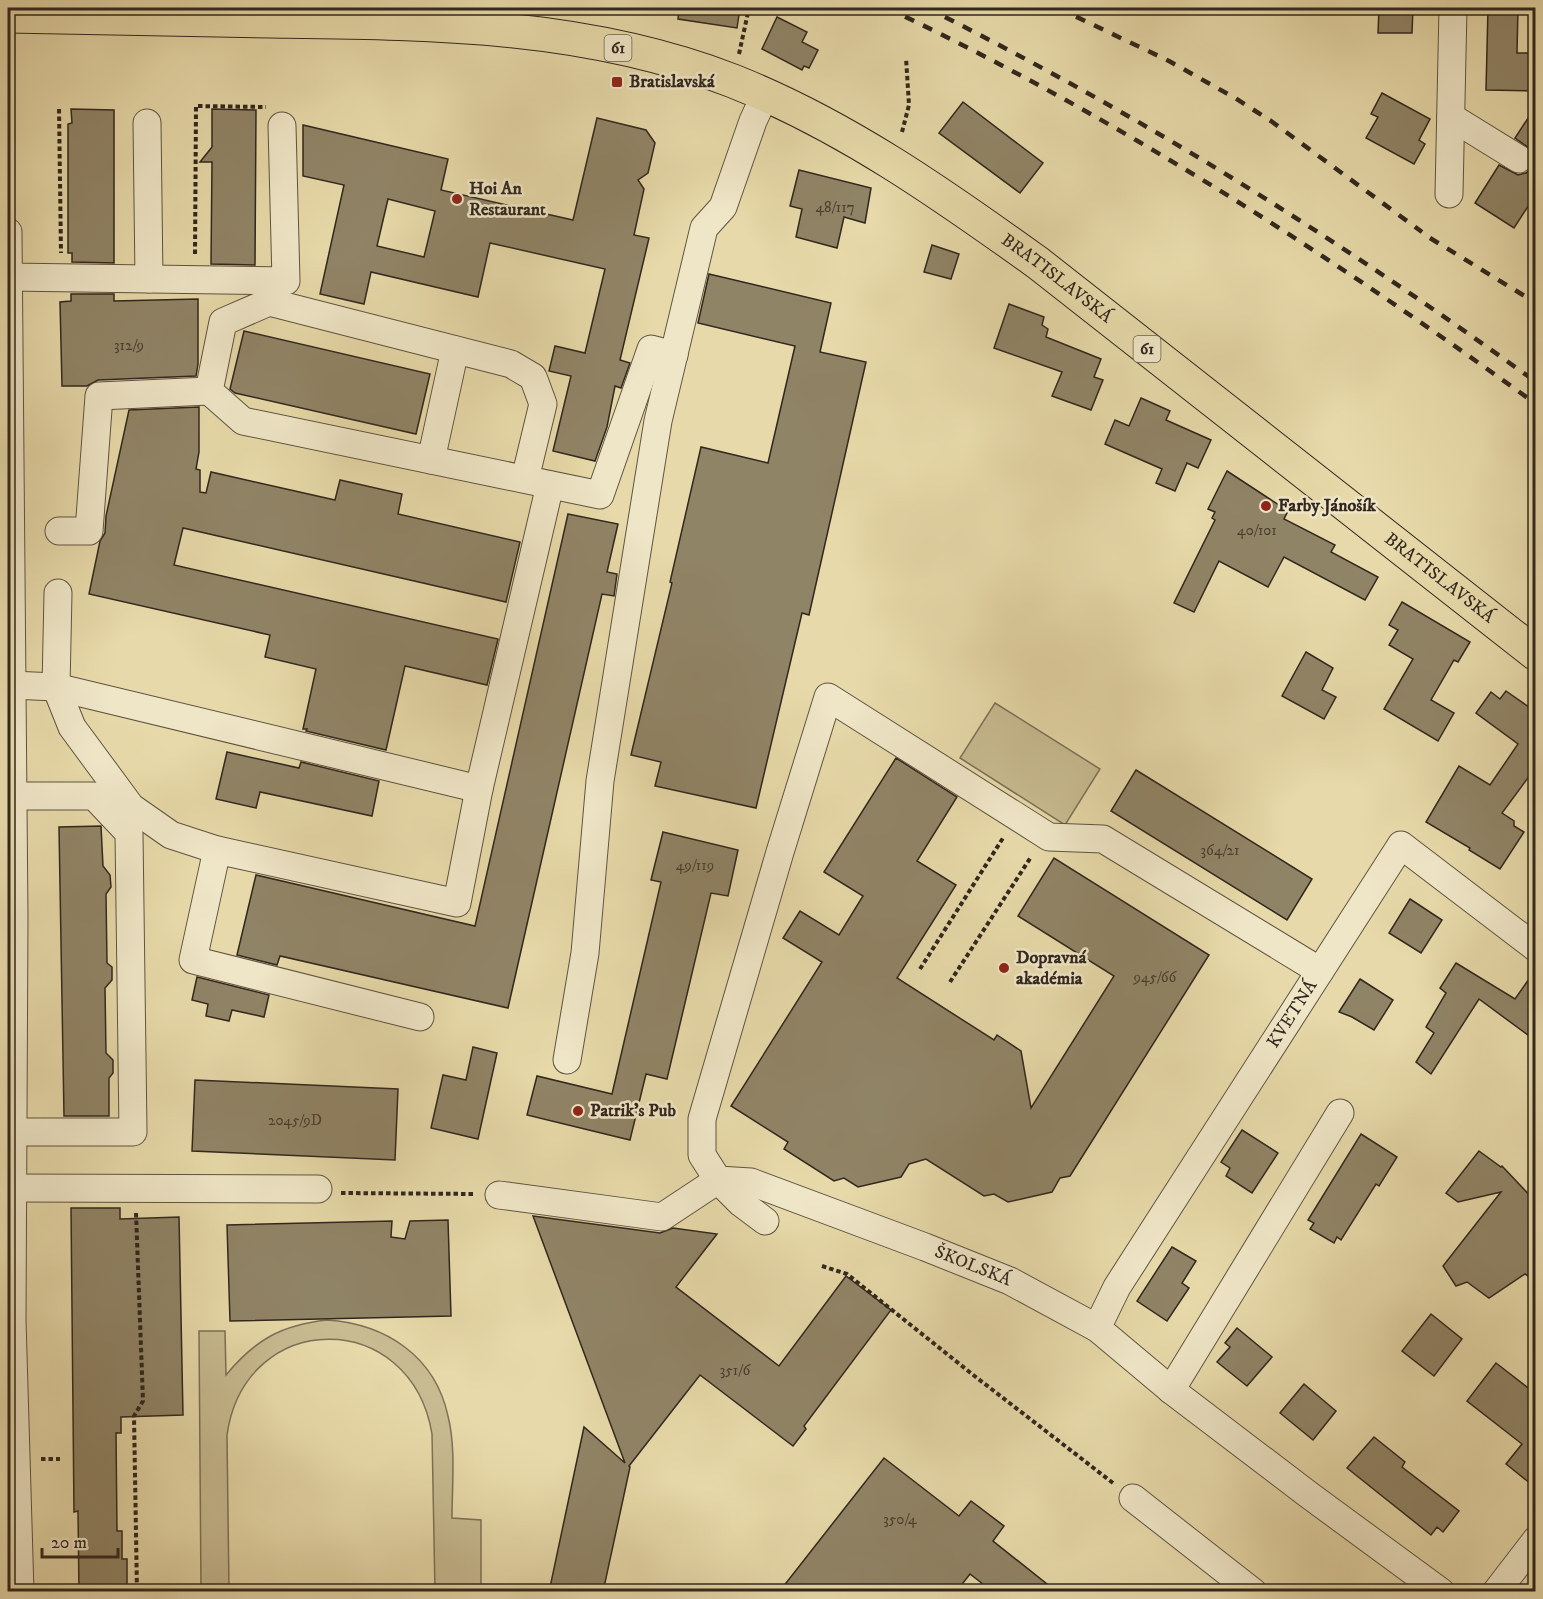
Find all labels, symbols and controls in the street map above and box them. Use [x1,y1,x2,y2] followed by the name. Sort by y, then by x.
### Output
[604,35,632,61] road number: 61
[629,71,715,93] place label: Bratislavská
[610,75,624,89] marker: Bratislavská
[469,178,546,221] place label: Hoi An Restaurant
[450,192,464,206] marker: Hoi An Restaurant
[815,198,855,217] house number: 48/117
[997,229,1118,328] street label: BRATISLAVSKÁ
[114,336,144,355] house number: 312/9
[1134,336,1160,362] road number: 61
[1278,495,1377,517] place label: Farby Jánošík
[1259,499,1273,513] marker: Farby Jánošík
[1237,521,1277,540] house number: 40/101
[1380,528,1500,628] street label: BRATISLAVSKÁ
[1201,841,1240,860] house number: 364/21
[676,856,714,875] house number: 49/119
[1016,947,1087,990] place label: Dopravná akadémia
[997,961,1011,975] marker: Dopravná akadémia
[1133,968,1178,987] house number: 945/66
[1262,975,1323,1052] street label: KVETNÁ
[590,1100,676,1122] place label: Patrik's Pub
[571,1104,585,1118] marker: Patrik's Pub
[268,1111,322,1130] house number: 2045/9D
[931,1240,1015,1292] street label: ŠKOLSKÁ
[720,1361,751,1380] house number: 351/6
[883,1510,917,1529] house number: 350/4
[42,1521,118,1559] scale bar
[51,1532,87,1554] text: 20 m

